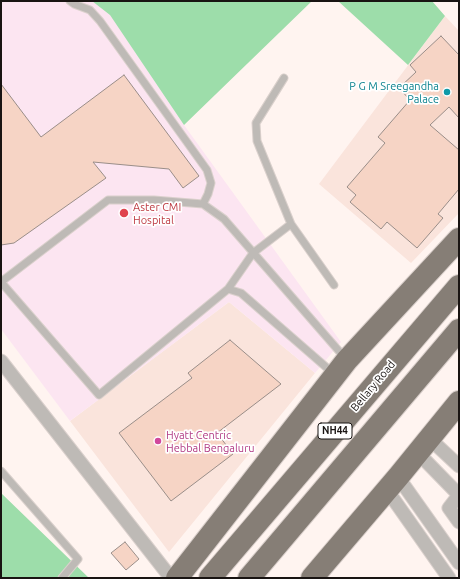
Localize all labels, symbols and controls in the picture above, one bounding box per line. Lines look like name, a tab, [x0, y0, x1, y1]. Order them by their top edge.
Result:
place label: P G M Sreegandha Palace	[349, 79, 439, 105]
marker: P G M Sreegandha Palace	[442, 87, 452, 97]
place label: Aster CMI Hospital	[133, 200, 181, 226]
marker: Aster CMI Hospital	[118, 207, 130, 219]
street label: Bellary Road	[348, 358, 398, 414]
road number: NH44	[318, 423, 352, 439]
place label: Hyatt Centric Hebbal Bengaluru	[166, 428, 255, 454]
marker: Hyatt Centric Hebbal Bengaluru	[153, 436, 163, 446]

